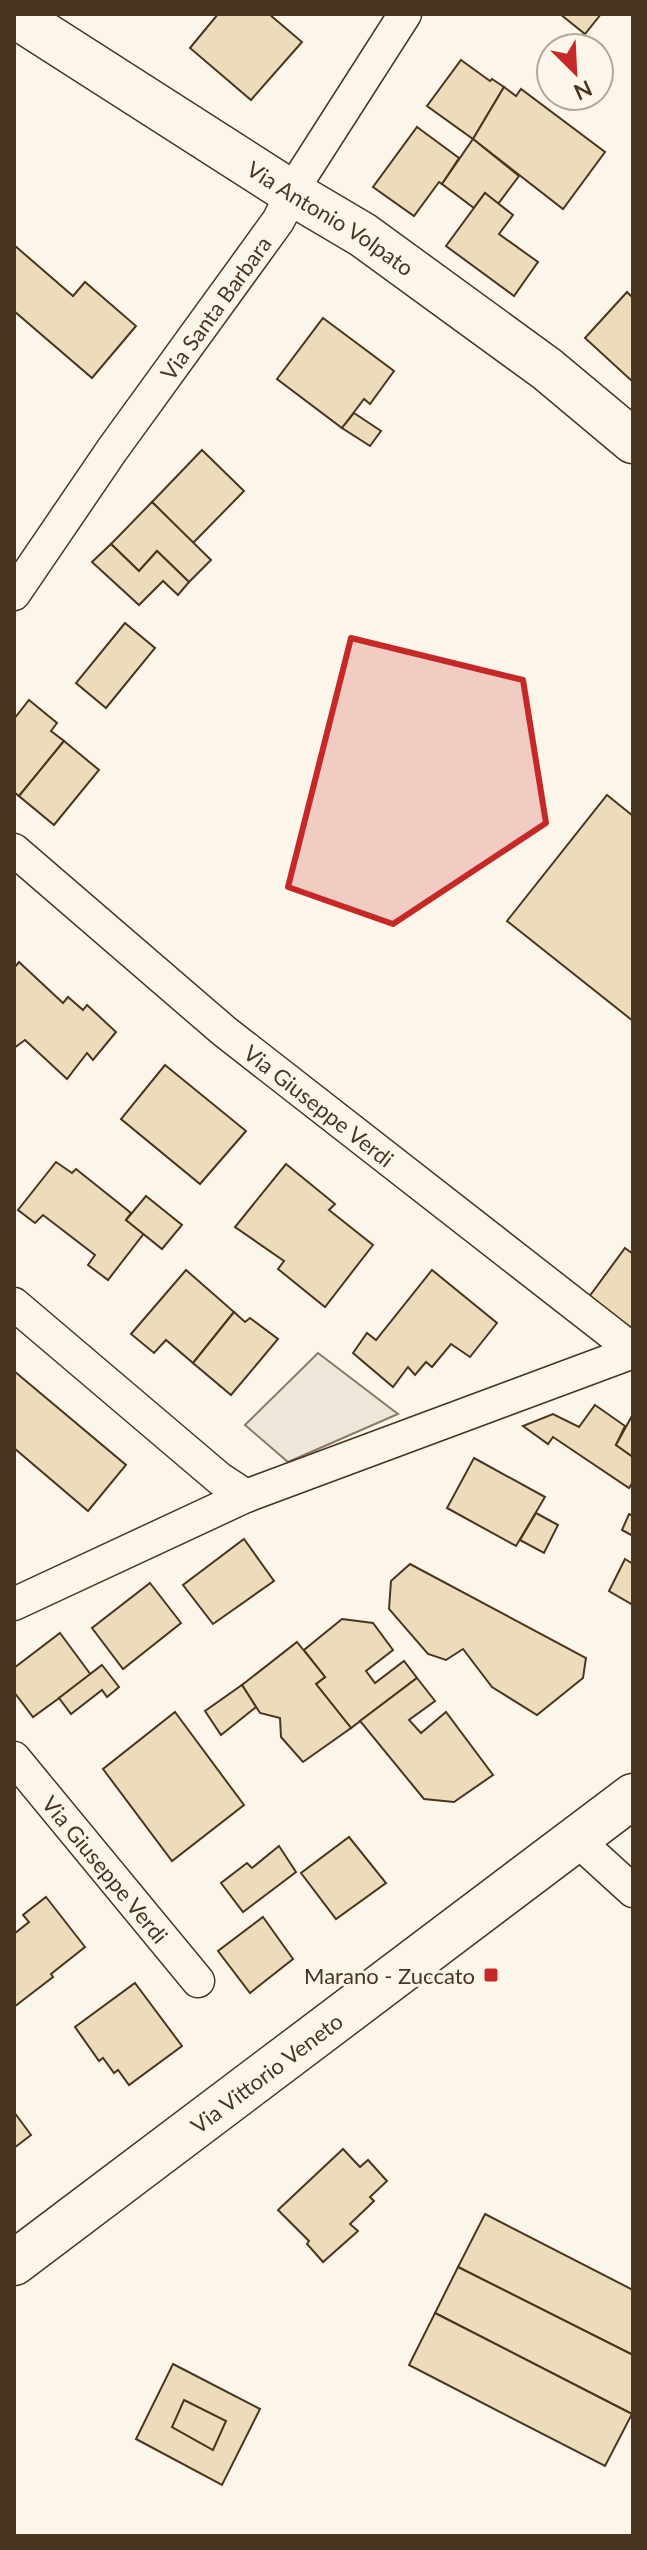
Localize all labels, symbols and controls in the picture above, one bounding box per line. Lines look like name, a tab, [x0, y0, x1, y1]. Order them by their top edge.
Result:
north arrow	[535, 32, 615, 112]
text: N	[570, 75, 597, 107]
street label: Via Antonio Volpato	[242, 154, 419, 281]
street label: Via Santa Barbara	[154, 230, 276, 385]
street label: Via Giuseppe Verdi	[239, 1038, 400, 1172]
street label: Via Giuseppe Verdi	[37, 1790, 174, 1948]
place label: Marano - Zuccato	[304, 1962, 475, 1989]
marker: Marano - Zuccato	[482, 1966, 500, 1984]
street label: Via Vittorio Veneto	[185, 2007, 348, 2139]

